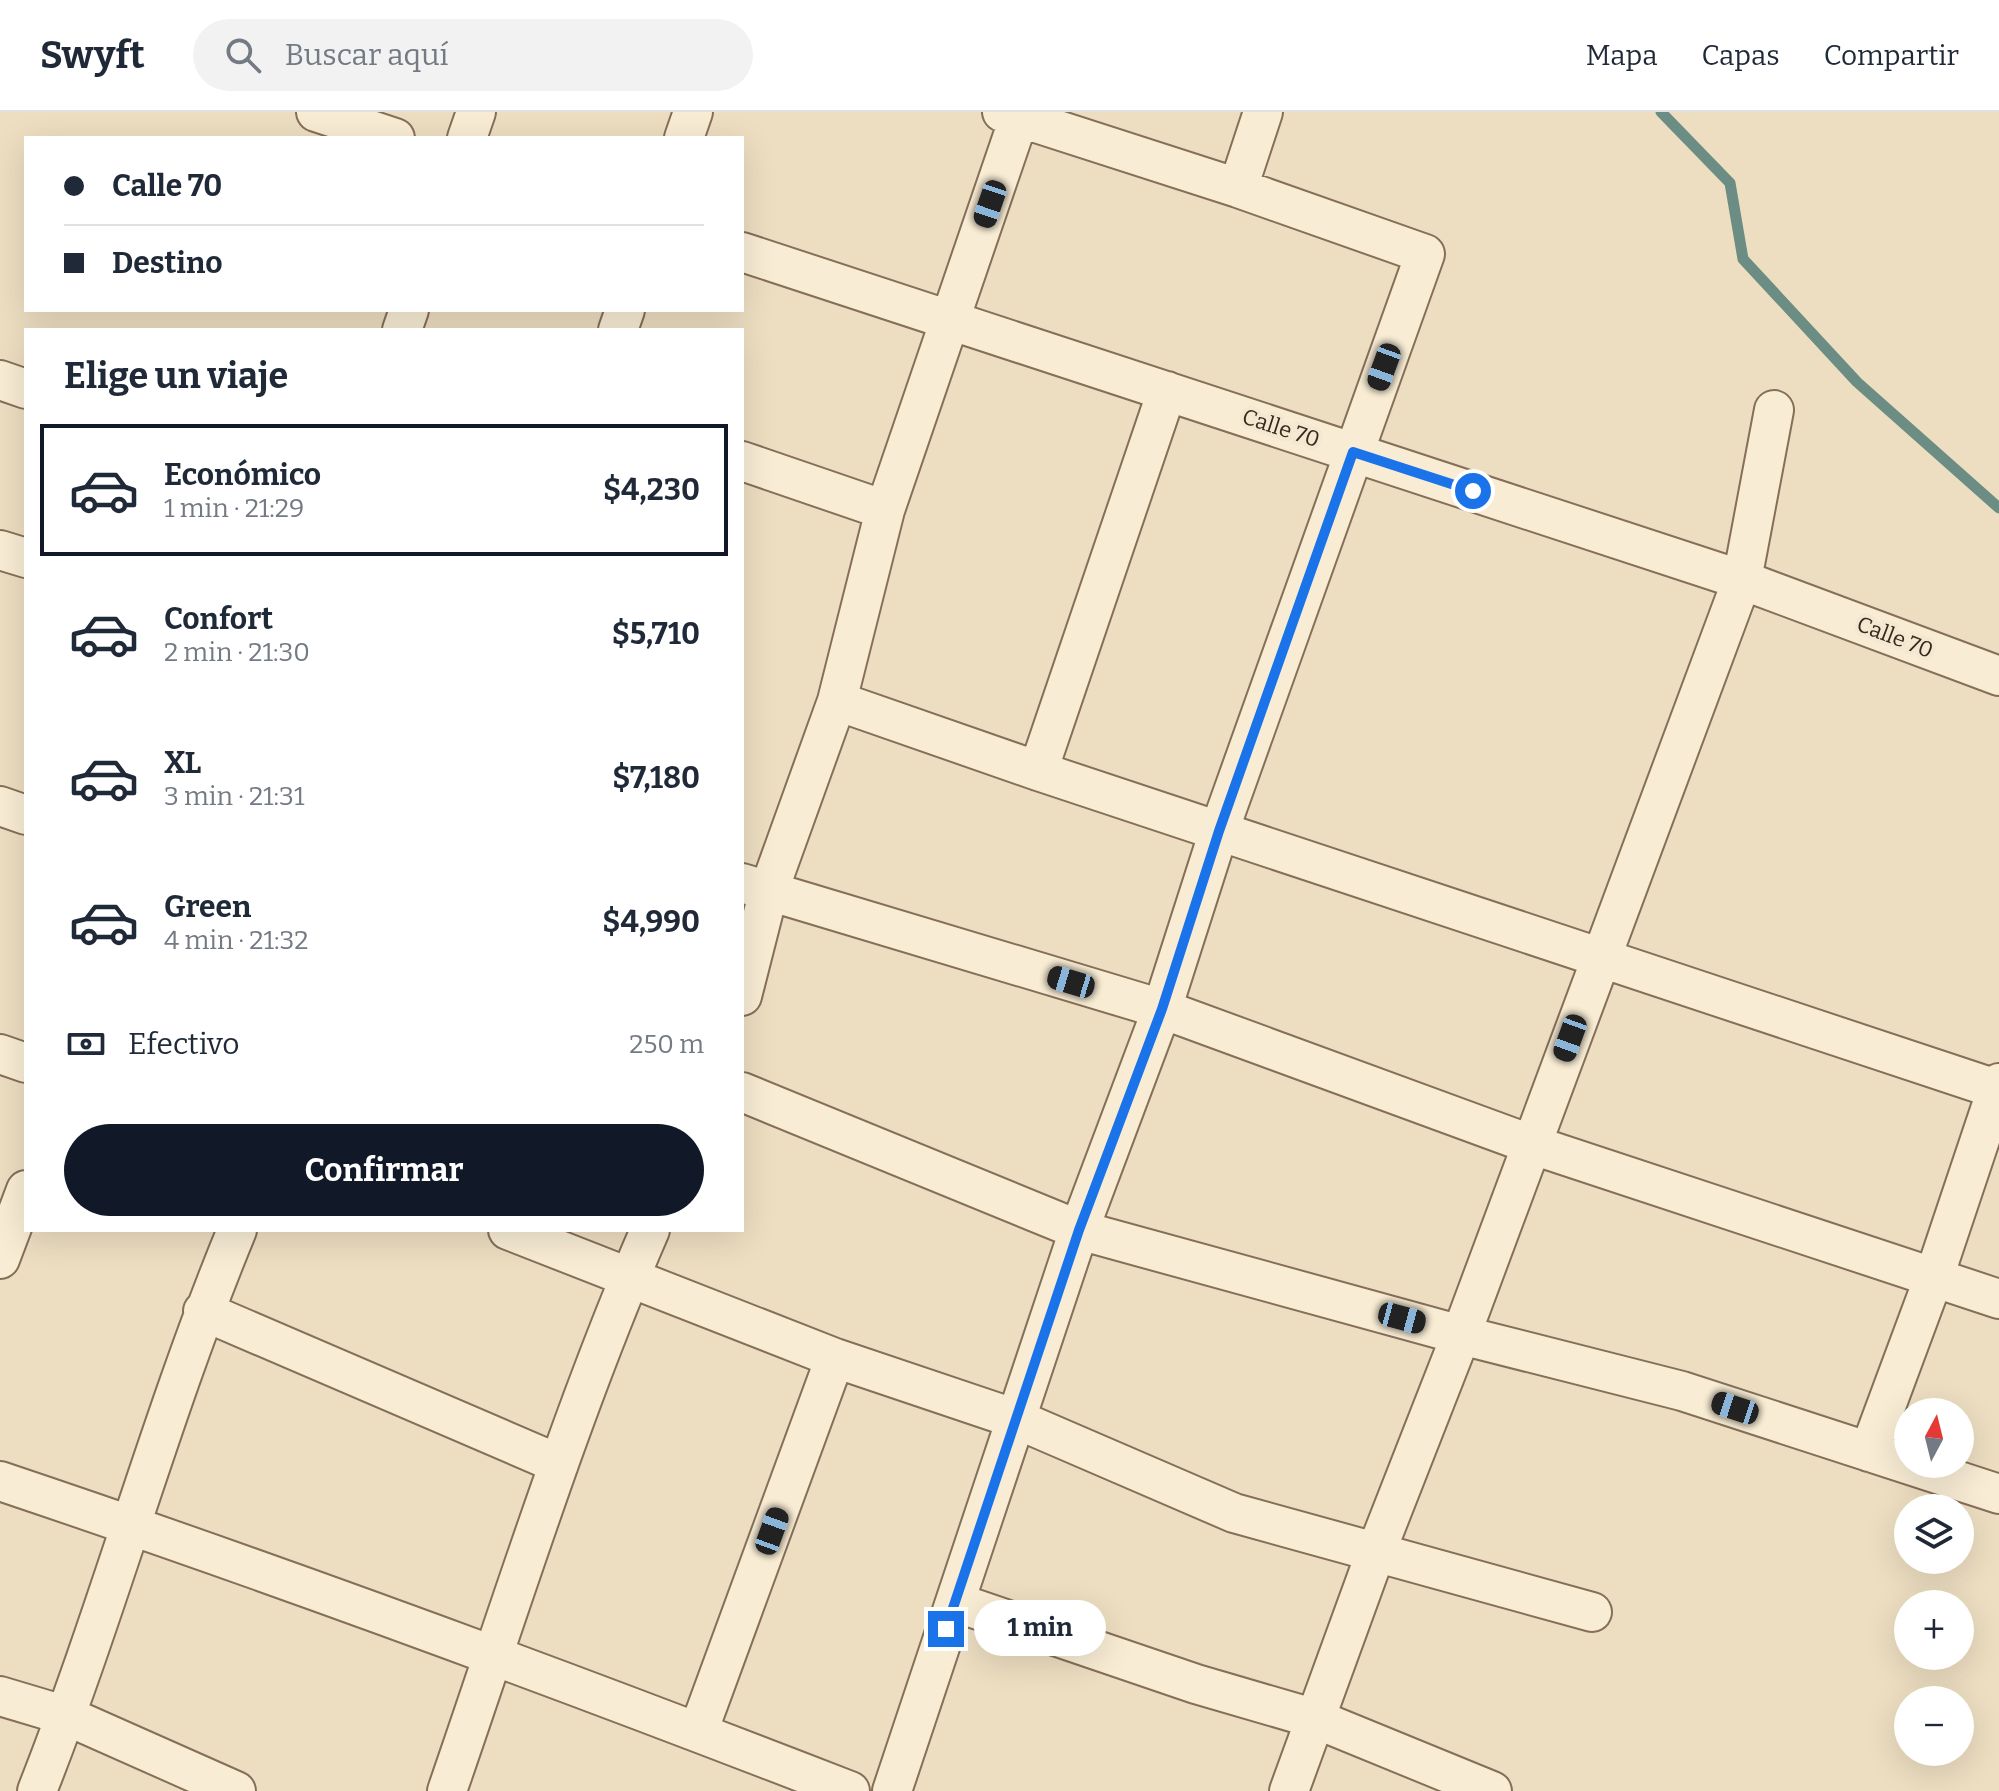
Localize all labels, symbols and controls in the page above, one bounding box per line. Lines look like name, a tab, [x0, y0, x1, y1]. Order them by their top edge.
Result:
search box	[193, 19, 753, 91]
text: Swyft	[40, 32, 145, 78]
icon: search	[221, 33, 265, 77]
text: Buscar aquí	[285, 37, 448, 73]
text: Mapa	[1586, 39, 1657, 72]
text: Capas	[1701, 39, 1780, 72]
text: Compartir	[1824, 39, 1959, 72]
text: Calle 70	[112, 168, 222, 204]
car	[971, 177, 1009, 231]
text: Destino	[112, 245, 223, 281]
car	[1365, 340, 1403, 394]
text: Elige un viaje	[64, 354, 288, 398]
street label: Calle 70	[1239, 403, 1323, 453]
icon: car	[68, 454, 140, 526]
text: Económico	[164, 457, 321, 493]
text: $4,230	[603, 472, 700, 508]
route start	[1455, 473, 1491, 509]
text: 1 min · 21:29	[164, 493, 304, 524]
icon: car	[68, 598, 140, 670]
text: Confort	[164, 601, 273, 637]
street label: Calle 70	[1853, 610, 1937, 664]
text: $5,710	[612, 616, 700, 652]
text: 2 min · 21:30	[164, 637, 310, 668]
icon: car	[68, 742, 140, 814]
text: XL	[164, 745, 201, 781]
text: $7,180	[612, 760, 700, 796]
text: 3 min · 21:31	[164, 781, 304, 812]
icon: car	[68, 886, 140, 958]
text: Green	[164, 889, 251, 925]
text: $4,990	[602, 904, 700, 940]
text: 4 min · 21:32	[164, 925, 308, 956]
car	[1045, 964, 1097, 1000]
car	[1551, 1011, 1589, 1065]
icon: cash	[64, 1022, 108, 1066]
text: Efectivo	[128, 1026, 240, 1062]
text: 250 m	[629, 1029, 704, 1060]
button: Confirmar	[64, 1124, 704, 1216]
car	[1376, 1300, 1428, 1336]
car	[1708, 1389, 1762, 1427]
north arrow	[1894, 1398, 1974, 1478]
map controls	[1894, 1398, 1974, 1766]
button: layers	[1894, 1494, 1974, 1574]
car	[753, 1504, 791, 1558]
button: +	[1894, 1590, 1974, 1670]
callout: 1 min	[974, 1601, 1106, 1657]
route end	[928, 1611, 964, 1647]
text: 1 min	[1007, 1612, 1073, 1643]
button: −	[1894, 1686, 1974, 1766]

